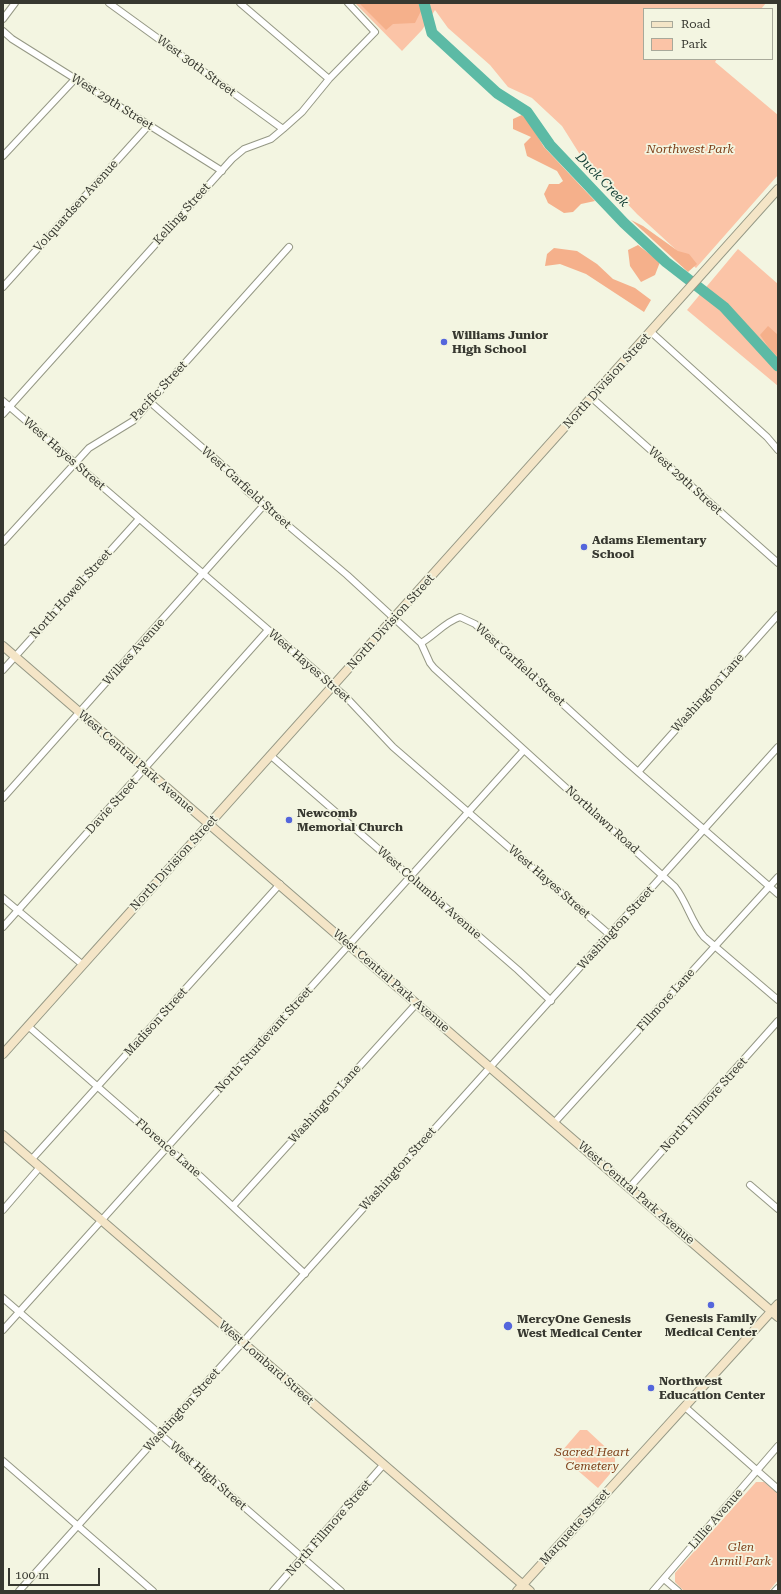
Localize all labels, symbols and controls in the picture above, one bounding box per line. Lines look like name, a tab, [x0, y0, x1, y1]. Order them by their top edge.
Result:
legend	[643, 8, 773, 60]
text: Road	[681, 17, 710, 31]
street label: West 30th Street	[154, 32, 238, 100]
text: Park	[681, 37, 707, 51]
street label: West 29th Street	[68, 71, 156, 133]
park label: Northwest Park	[646, 142, 734, 156]
water label: Duck Creek	[572, 150, 632, 210]
street label: Volquardsen Avenue	[31, 157, 121, 255]
street label: Kelling Street	[150, 180, 214, 248]
place label: Williams Junior High School	[452, 328, 548, 356]
street label: North Division Street	[560, 330, 654, 432]
marker: Williams Junior High School	[439, 337, 449, 347]
street label: Pacific Street	[128, 358, 190, 424]
street label: West Hayes Street	[20, 414, 108, 494]
street label: West Garfield Street	[198, 444, 294, 532]
street label: West 29th Street	[645, 444, 725, 518]
place label: Adams Elementary School	[592, 533, 707, 561]
marker: Adams Elementary School	[579, 542, 589, 552]
street label: North Howell Street	[27, 546, 115, 642]
street label: North Division Street	[344, 571, 438, 673]
street label: Wilkes Avenue	[100, 615, 168, 689]
street label: West Garfield Street	[472, 621, 568, 709]
street label: West Hayes Street	[265, 626, 353, 706]
street label: Washington Lane	[669, 651, 747, 735]
street label: West Central Park Avenue	[75, 708, 197, 816]
street label: Davie Street	[83, 775, 141, 837]
street label: Northlawn Road	[562, 783, 642, 857]
place label: Newcomb Memorial Church	[297, 806, 403, 834]
street label: North Division Street	[127, 812, 221, 914]
marker: Newcomb Memorial Church	[284, 815, 294, 825]
street label: West Hayes Street	[505, 842, 593, 922]
street label: West Columbia Avenue	[374, 844, 484, 942]
street label: Washington Street	[575, 883, 657, 973]
street label: West Central Park Avenue	[330, 927, 452, 1035]
street label: Fillmore Lane	[634, 966, 698, 1034]
street label: North Sturdevant Street	[212, 984, 316, 1096]
street label: Madison Street	[121, 985, 191, 1059]
street label: North Fillmore Street	[658, 1055, 750, 1155]
street label: Washington Lane	[286, 1062, 364, 1146]
street label: Florence Lane	[132, 1116, 204, 1180]
street label: Washington Street	[357, 1124, 439, 1214]
street label: West Central Park Avenue	[575, 1139, 697, 1247]
marker: Genesis Family Medical Center	[706, 1300, 716, 1310]
place label: Genesis Family Medical Center	[665, 1311, 757, 1339]
place label: MercyOne Genesis West Medical Center	[517, 1312, 642, 1340]
street label: West Lombard Street	[216, 1318, 316, 1408]
marker: MercyOne Genesis West Medical Center	[502, 1320, 514, 1332]
street label: Washington Street	[141, 1365, 223, 1455]
place label: Northwest Education Center	[659, 1374, 765, 1402]
marker: Northwest Education Center	[646, 1383, 656, 1393]
street label: West High Street	[167, 1439, 249, 1513]
park label: Sacred Heart Cemetery	[555, 1445, 629, 1473]
street label: North Fillmore Street	[283, 1477, 375, 1579]
street label: Marquette Street	[537, 1486, 613, 1568]
street label: Lillie Avenue	[686, 1486, 746, 1552]
park label: Glen Armil Park	[711, 1540, 771, 1568]
scale bar	[10, 1560, 102, 1586]
text: 100 m	[15, 1568, 49, 1582]

